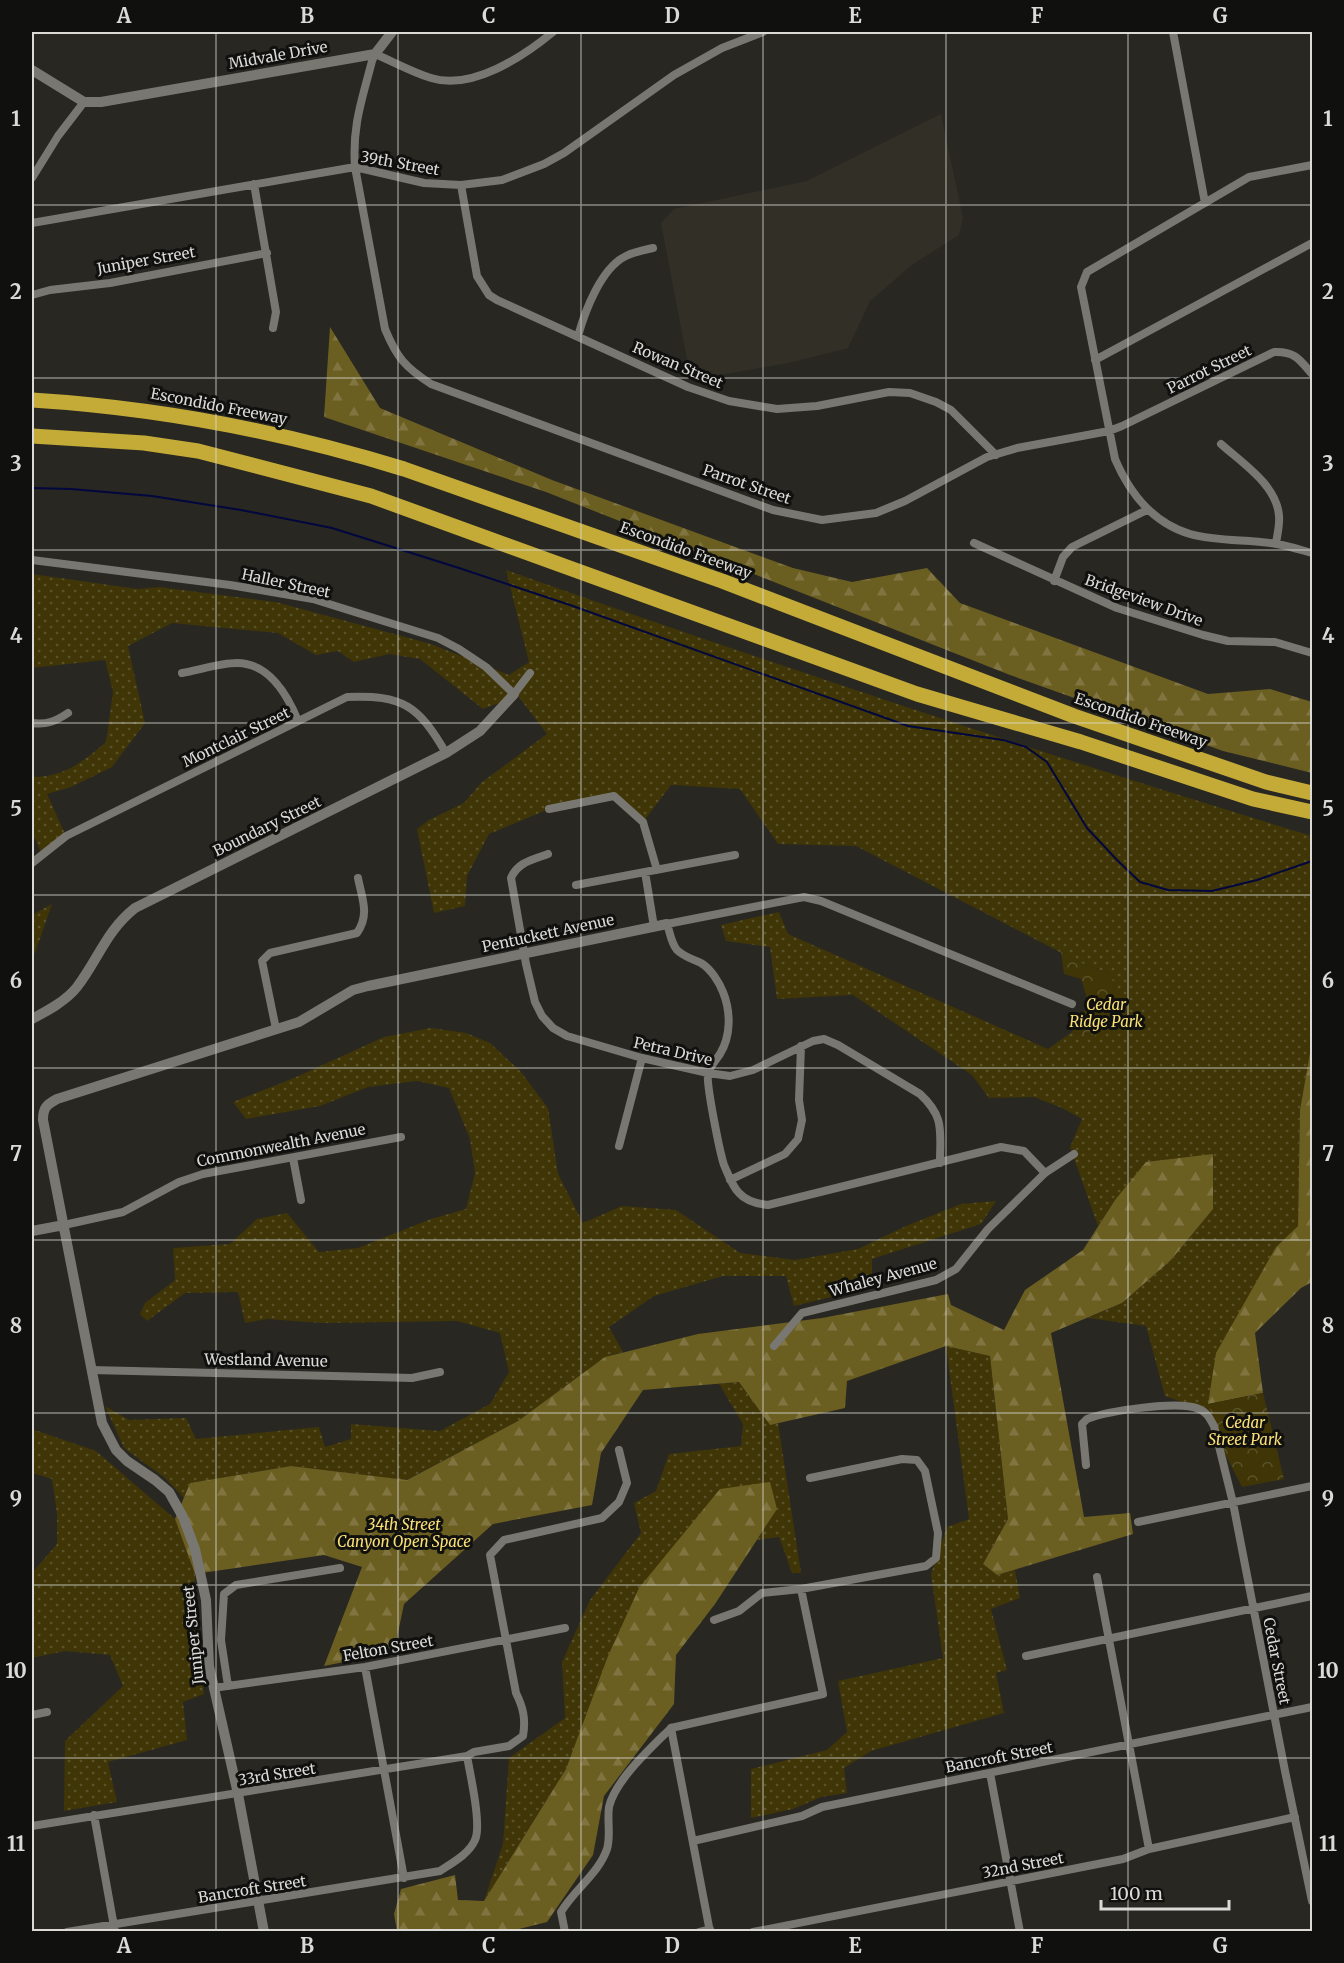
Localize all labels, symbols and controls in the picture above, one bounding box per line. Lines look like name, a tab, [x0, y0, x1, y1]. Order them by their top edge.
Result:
text: A	[116, 3, 132, 28]
text: B	[300, 3, 314, 28]
text: C	[482, 3, 496, 28]
text: D	[664, 3, 680, 28]
text: E	[848, 3, 862, 28]
text: F	[1031, 3, 1044, 28]
text: G	[1213, 3, 1228, 28]
street label: Midvale Drive	[227, 37, 329, 73]
text: 1	[11, 106, 21, 131]
text: 1	[1323, 106, 1333, 131]
street label: 39th Street	[359, 147, 441, 179]
street label: Juniper Street	[94, 242, 197, 278]
text: 2	[10, 279, 22, 304]
text: 2	[1322, 279, 1334, 304]
street label: Rowan Street	[630, 337, 726, 393]
street label: Parrot Street	[1164, 340, 1254, 398]
street label: Escondido Freeway	[149, 383, 289, 429]
text: 3	[10, 451, 22, 476]
text: 3	[1322, 451, 1334, 476]
street label: Parrot Street	[701, 460, 794, 508]
street label: Escondido Freeway	[617, 517, 755, 583]
street label: Haller Street	[240, 564, 332, 602]
street label: Bridgeview Drive	[1083, 570, 1206, 630]
text: 4	[10, 623, 23, 648]
text: 4	[1322, 623, 1335, 648]
street label: Escondido Freeway	[1072, 688, 1210, 752]
street label: Montclair Street	[179, 703, 293, 771]
street label: Boundary Street	[210, 792, 324, 860]
text: 5	[10, 796, 22, 821]
text: 5	[1322, 796, 1334, 821]
street label: Pentuckett Avenue	[480, 910, 616, 956]
text: 6	[10, 968, 22, 993]
text: 6	[1322, 968, 1334, 993]
park label: Cedar Ridge Park	[1069, 995, 1144, 1031]
street label: Petra Drive	[632, 1033, 714, 1069]
street label: Commonwealth Avenue	[195, 1119, 367, 1171]
text: 7	[10, 1141, 22, 1166]
text: 7	[1322, 1141, 1334, 1166]
street label: Whaley Avenue	[826, 1253, 939, 1301]
text: 8	[10, 1313, 22, 1338]
text: 8	[1322, 1313, 1334, 1338]
street label: Westland Avenue	[203, 1349, 328, 1371]
park label: Cedar Street Park	[1208, 1413, 1283, 1449]
text: 9	[10, 1486, 22, 1511]
text: 9	[1322, 1486, 1334, 1511]
park label: 34th Street Canyon Open Space	[337, 1515, 471, 1551]
street label: Juniper Street	[178, 1584, 208, 1687]
street label: Cedar Street	[1259, 1616, 1295, 1706]
street label: Felton Street	[341, 1631, 435, 1665]
text: 10	[5, 1658, 27, 1683]
text: 10	[1317, 1658, 1339, 1683]
street label: Bancroft Street	[944, 1737, 1054, 1777]
street label: 33rd Street	[237, 1758, 317, 1789]
text: 11	[7, 1831, 25, 1856]
text: 11	[1319, 1831, 1337, 1856]
street label: 32nd Street	[981, 1848, 1065, 1882]
street label: Bancroft Street	[197, 1871, 308, 1907]
scale bar	[1101, 1873, 1228, 1911]
text: 100 m	[1110, 1882, 1163, 1905]
text: A	[116, 1933, 132, 1958]
text: B	[300, 1933, 314, 1958]
text: C	[482, 1933, 496, 1958]
text: D	[664, 1933, 680, 1958]
text: E	[848, 1933, 862, 1958]
text: F	[1031, 1933, 1044, 1958]
text: G	[1213, 1933, 1228, 1958]

